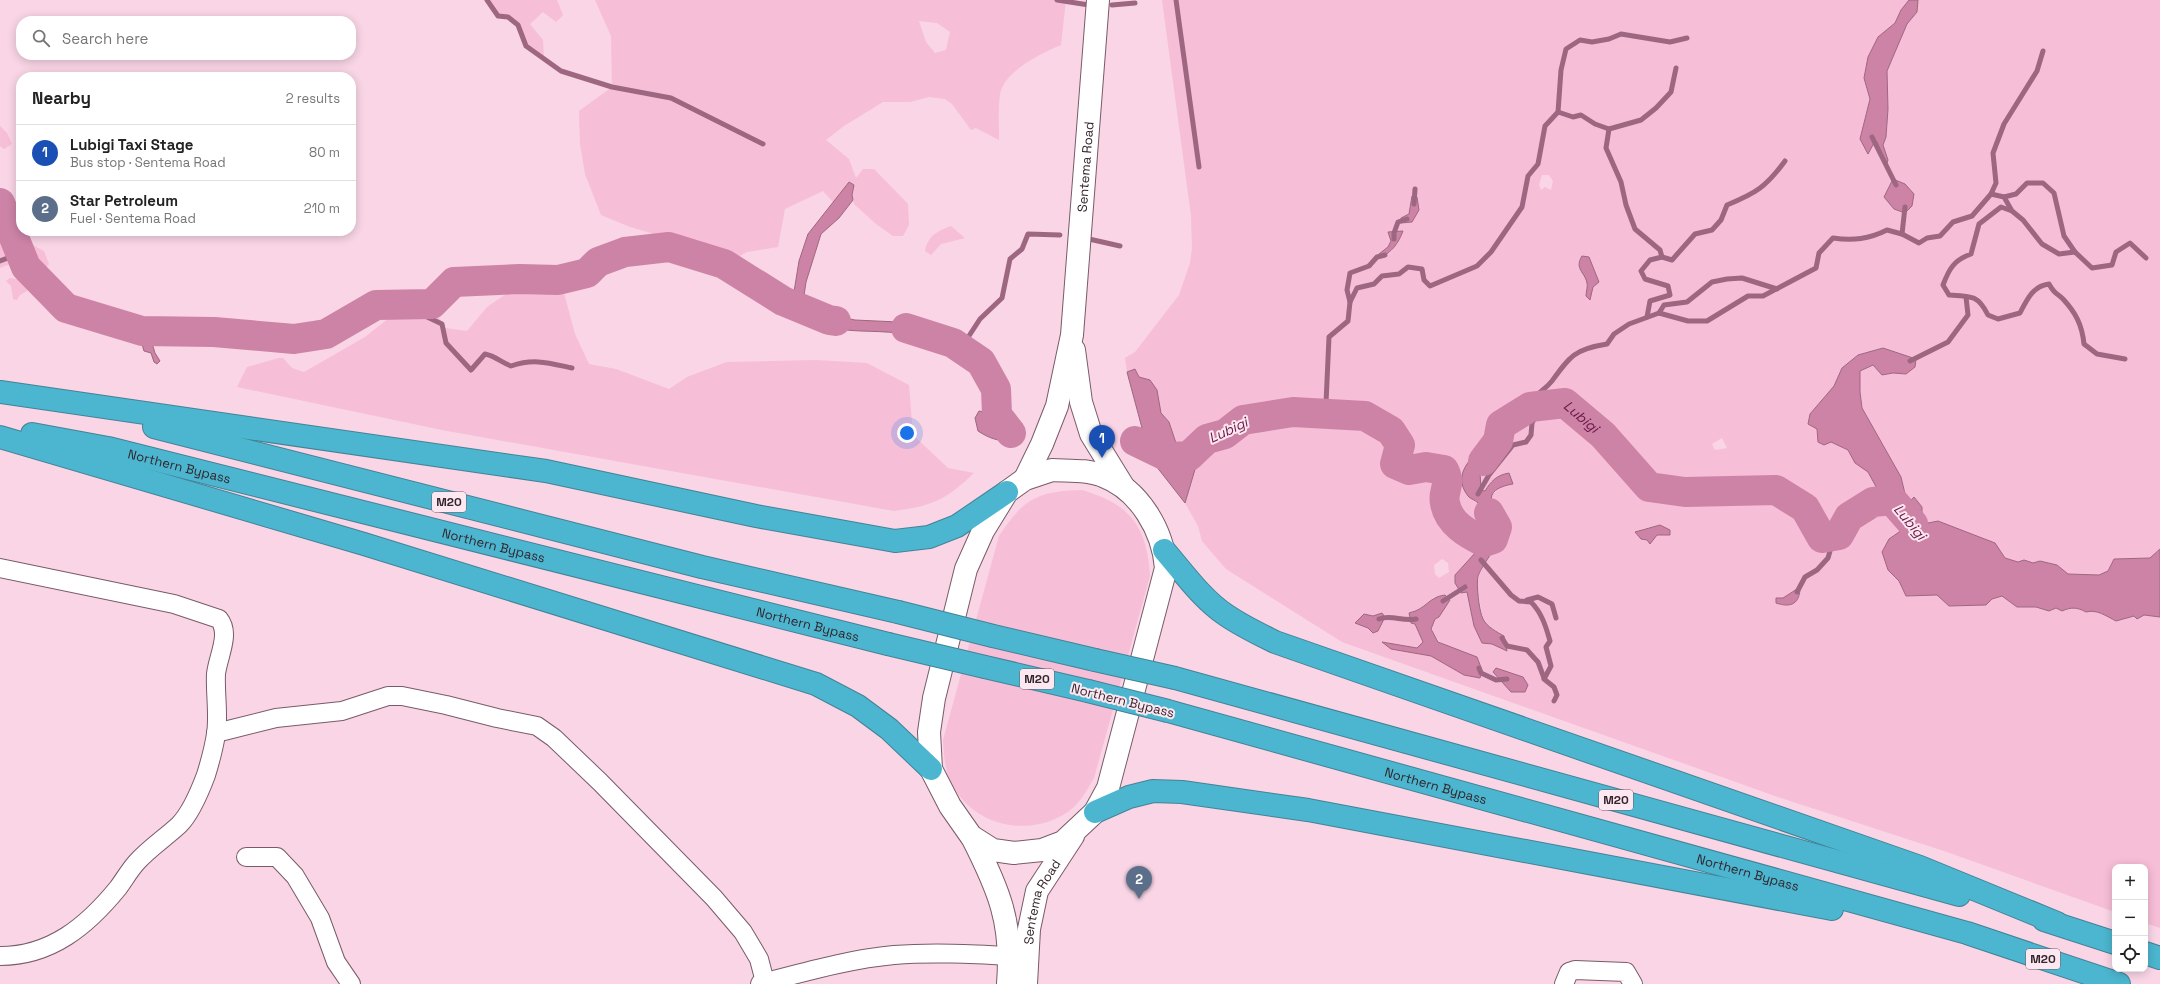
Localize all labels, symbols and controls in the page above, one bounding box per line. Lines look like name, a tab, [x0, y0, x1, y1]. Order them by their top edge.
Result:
search box	[16, 16, 356, 60]
icon: search	[30, 27, 52, 49]
text: Search here	[62, 29, 148, 48]
text: Nearby	[32, 87, 91, 109]
text: 2 results	[286, 90, 340, 107]
street label: Sentema Road	[1074, 121, 1098, 213]
text: Lubigi Taxi Stage	[70, 135, 193, 154]
text: 1	[42, 144, 48, 161]
text: 80 m	[309, 144, 340, 161]
text: Bus stop · Sentema Road	[70, 154, 226, 171]
text: Star Petroleum	[70, 191, 178, 210]
text: 2	[41, 200, 49, 217]
text: 210 m	[304, 200, 340, 217]
text: Fuel · Sentema Road	[70, 210, 196, 227]
water label: Lubigi	[1560, 397, 1604, 438]
water label: Lubigi	[1206, 413, 1252, 447]
your location	[897, 423, 917, 443]
pin: 1	[1089, 425, 1115, 458]
street label: Northern Bypass	[126, 445, 233, 488]
road number: M20	[432, 492, 466, 512]
water label: Lubigi	[1890, 500, 1931, 545]
street label: Northern Bypass	[440, 524, 547, 567]
street label: Northern Bypass	[755, 603, 861, 646]
road number: M20	[1020, 669, 1054, 689]
street label: Northern Bypass	[1070, 679, 1176, 722]
street label: Northern Bypass	[1383, 764, 1489, 808]
road number: M20	[1599, 790, 1633, 810]
street label: Northern Bypass	[1695, 850, 1801, 895]
street label: Sentema Road	[1020, 856, 1065, 945]
map controls	[2112, 864, 2148, 972]
button: +	[2112, 864, 2148, 900]
pin: 2	[1126, 866, 1152, 899]
button: −	[2112, 900, 2148, 936]
button: locate	[2112, 936, 2148, 972]
road number: M20	[2026, 949, 2060, 969]

